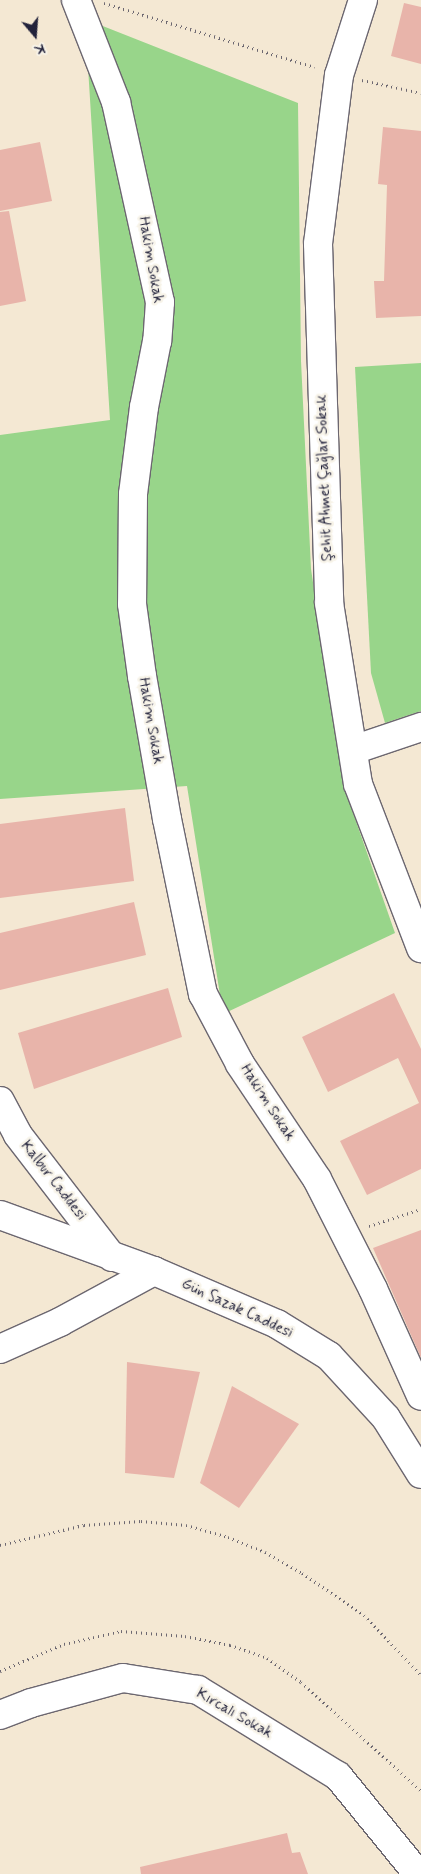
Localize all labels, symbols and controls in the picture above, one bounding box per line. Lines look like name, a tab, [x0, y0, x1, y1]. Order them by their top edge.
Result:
north arrow	[10, 10, 60, 60]
text: K	[32, 39, 47, 59]
street label: Hakim Sokak	[134, 215, 166, 305]
street label: Şehit Ahmet Çağlar Sokak	[313, 393, 337, 563]
street label: Hakim Sokak	[134, 676, 166, 766]
street label: Hakim Sokak	[236, 1061, 298, 1145]
street label: Kalbur Caddesi	[16, 1137, 90, 1225]
street label: Gün Sazak Caddesi	[178, 1275, 296, 1343]
street label: Kırcalı Sokak	[193, 1685, 275, 1743]

